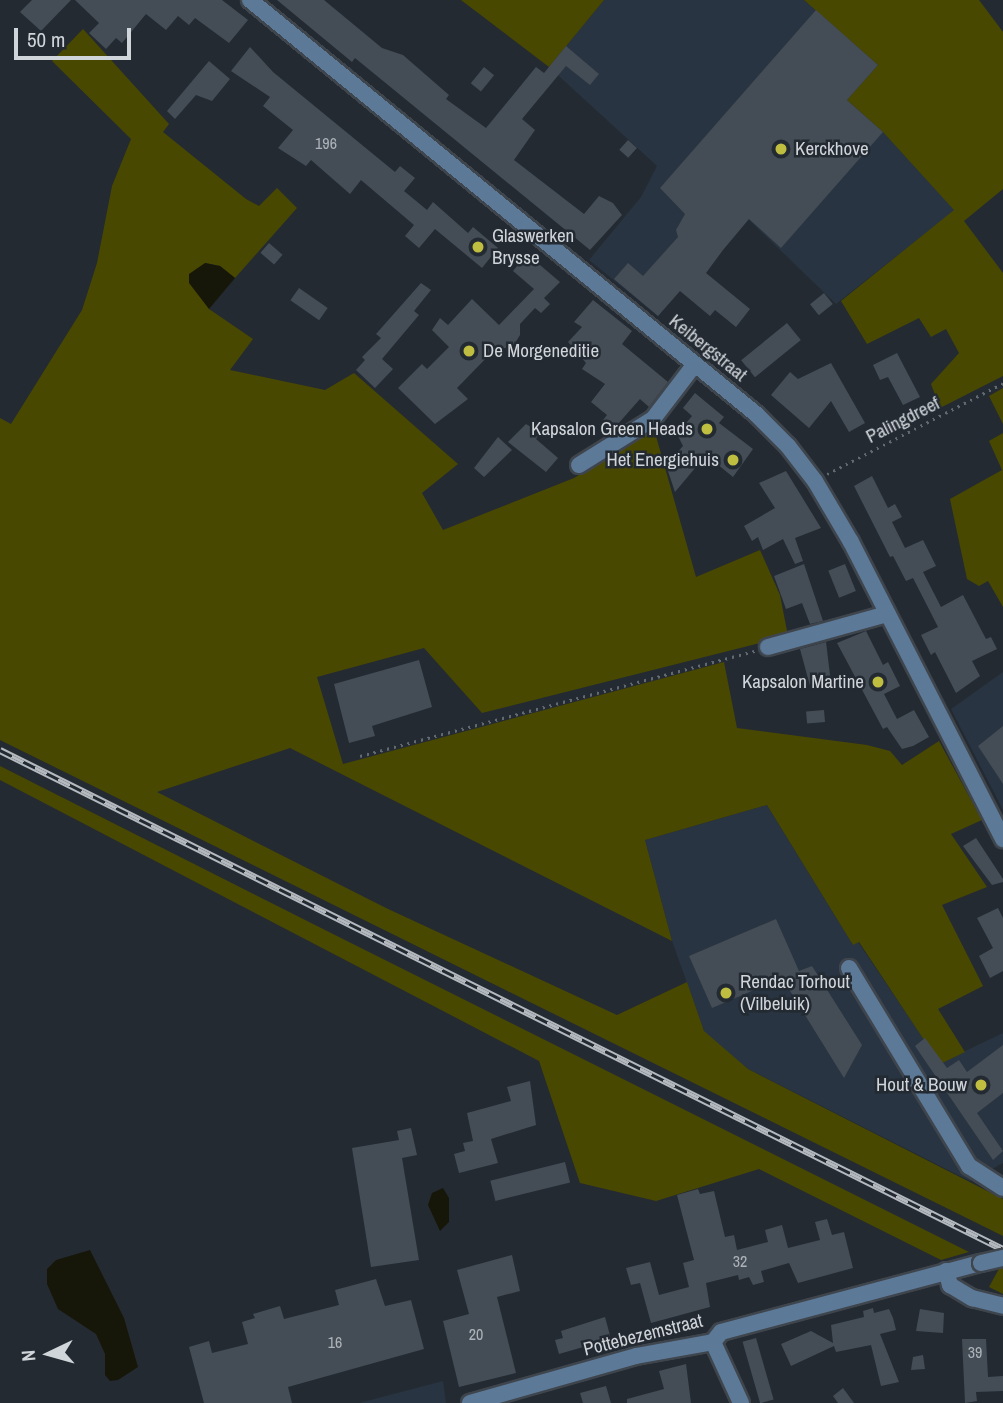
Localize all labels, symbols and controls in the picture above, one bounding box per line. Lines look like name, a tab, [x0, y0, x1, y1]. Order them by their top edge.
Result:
scale bar	[18, 14, 135, 58]
text: 50 m	[27, 25, 65, 54]
house number: 196	[315, 133, 337, 153]
place label: Kerckhove	[795, 138, 869, 160]
marker: Kerckhove	[773, 141, 789, 157]
place label: Glaswerken Brysse	[492, 225, 574, 269]
marker: Glaswerken Brysse	[470, 239, 486, 255]
street label: Keibergstraat	[664, 310, 752, 386]
place label: De Morgeneditie	[483, 340, 599, 362]
marker: De Morgeneditie	[461, 343, 477, 359]
street label: Palingdreef	[862, 392, 944, 448]
place label: Kapsalon Green Heads	[531, 418, 693, 440]
marker: Kapsalon Green Heads	[699, 421, 715, 437]
place label: Het Energiehuis	[606, 449, 719, 471]
marker: Het Energiehuis	[725, 452, 741, 468]
place label: Kapsalon Martine	[742, 671, 864, 693]
marker: Kapsalon Martine	[870, 674, 886, 690]
place label: Rendac Torhout (Vilbeluik)	[740, 971, 850, 1015]
marker: Rendac Torhout (Vilbeluik)	[718, 985, 734, 1001]
place label: Hout & Bouw	[876, 1074, 967, 1096]
marker: Hout & Bouw	[973, 1077, 989, 1093]
house number: 32	[733, 1251, 747, 1271]
street label: Pottebezemstraat	[581, 1309, 705, 1361]
north arrow	[14, 1319, 84, 1389]
house number: 20	[469, 1324, 483, 1344]
house number: 16	[328, 1332, 342, 1352]
house number: 39	[968, 1342, 982, 1362]
text: N	[15, 1349, 42, 1363]

